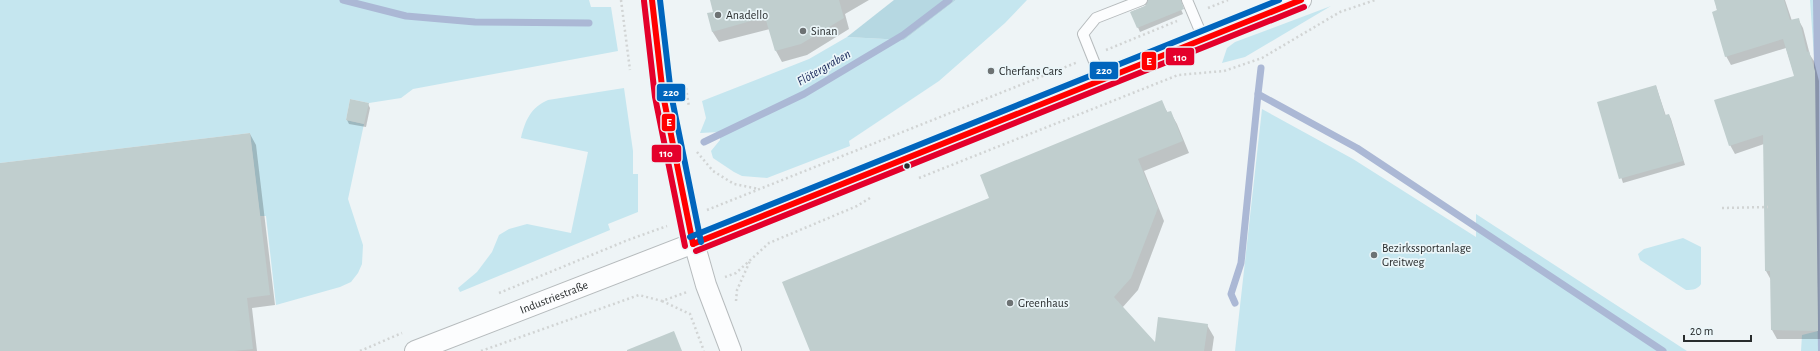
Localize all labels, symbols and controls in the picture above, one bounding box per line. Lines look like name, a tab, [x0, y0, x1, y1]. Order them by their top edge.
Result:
place label: Anadello	[726, 9, 768, 21]
marker: Anadello	[713, 10, 723, 20]
place label: Sinan	[811, 25, 837, 37]
marker: Sinan	[798, 26, 808, 36]
water label: Flötergraben	[795, 47, 853, 89]
line badge: 110	[1165, 47, 1195, 66]
line badge: E	[1141, 51, 1157, 71]
text: 110	[1173, 52, 1187, 63]
text: E	[1146, 56, 1152, 67]
line badge: 220	[1089, 61, 1119, 80]
place label: Cherfans Cars	[999, 65, 1062, 77]
text: 220	[1096, 65, 1112, 76]
marker: Cherfans Cars	[986, 66, 996, 76]
line badge: 220	[656, 83, 686, 102]
text: 220	[663, 87, 679, 98]
line badge: E	[661, 113, 676, 132]
text: E	[666, 117, 672, 128]
line badge: 110	[651, 144, 682, 163]
text: 110	[659, 148, 673, 159]
unlabelled marker	[902, 161, 912, 171]
place label: Bezirkssportanlage Greitweg	[1382, 242, 1471, 268]
marker: Bezirkssportanlage Greitweg	[1369, 250, 1379, 260]
street label: Industriestraße	[518, 279, 590, 316]
place label: Greenhaus	[1018, 297, 1068, 309]
marker: Greenhaus	[1005, 298, 1015, 308]
scale bar	[1684, 317, 1751, 343]
text: 20 m	[1690, 325, 1713, 337]

